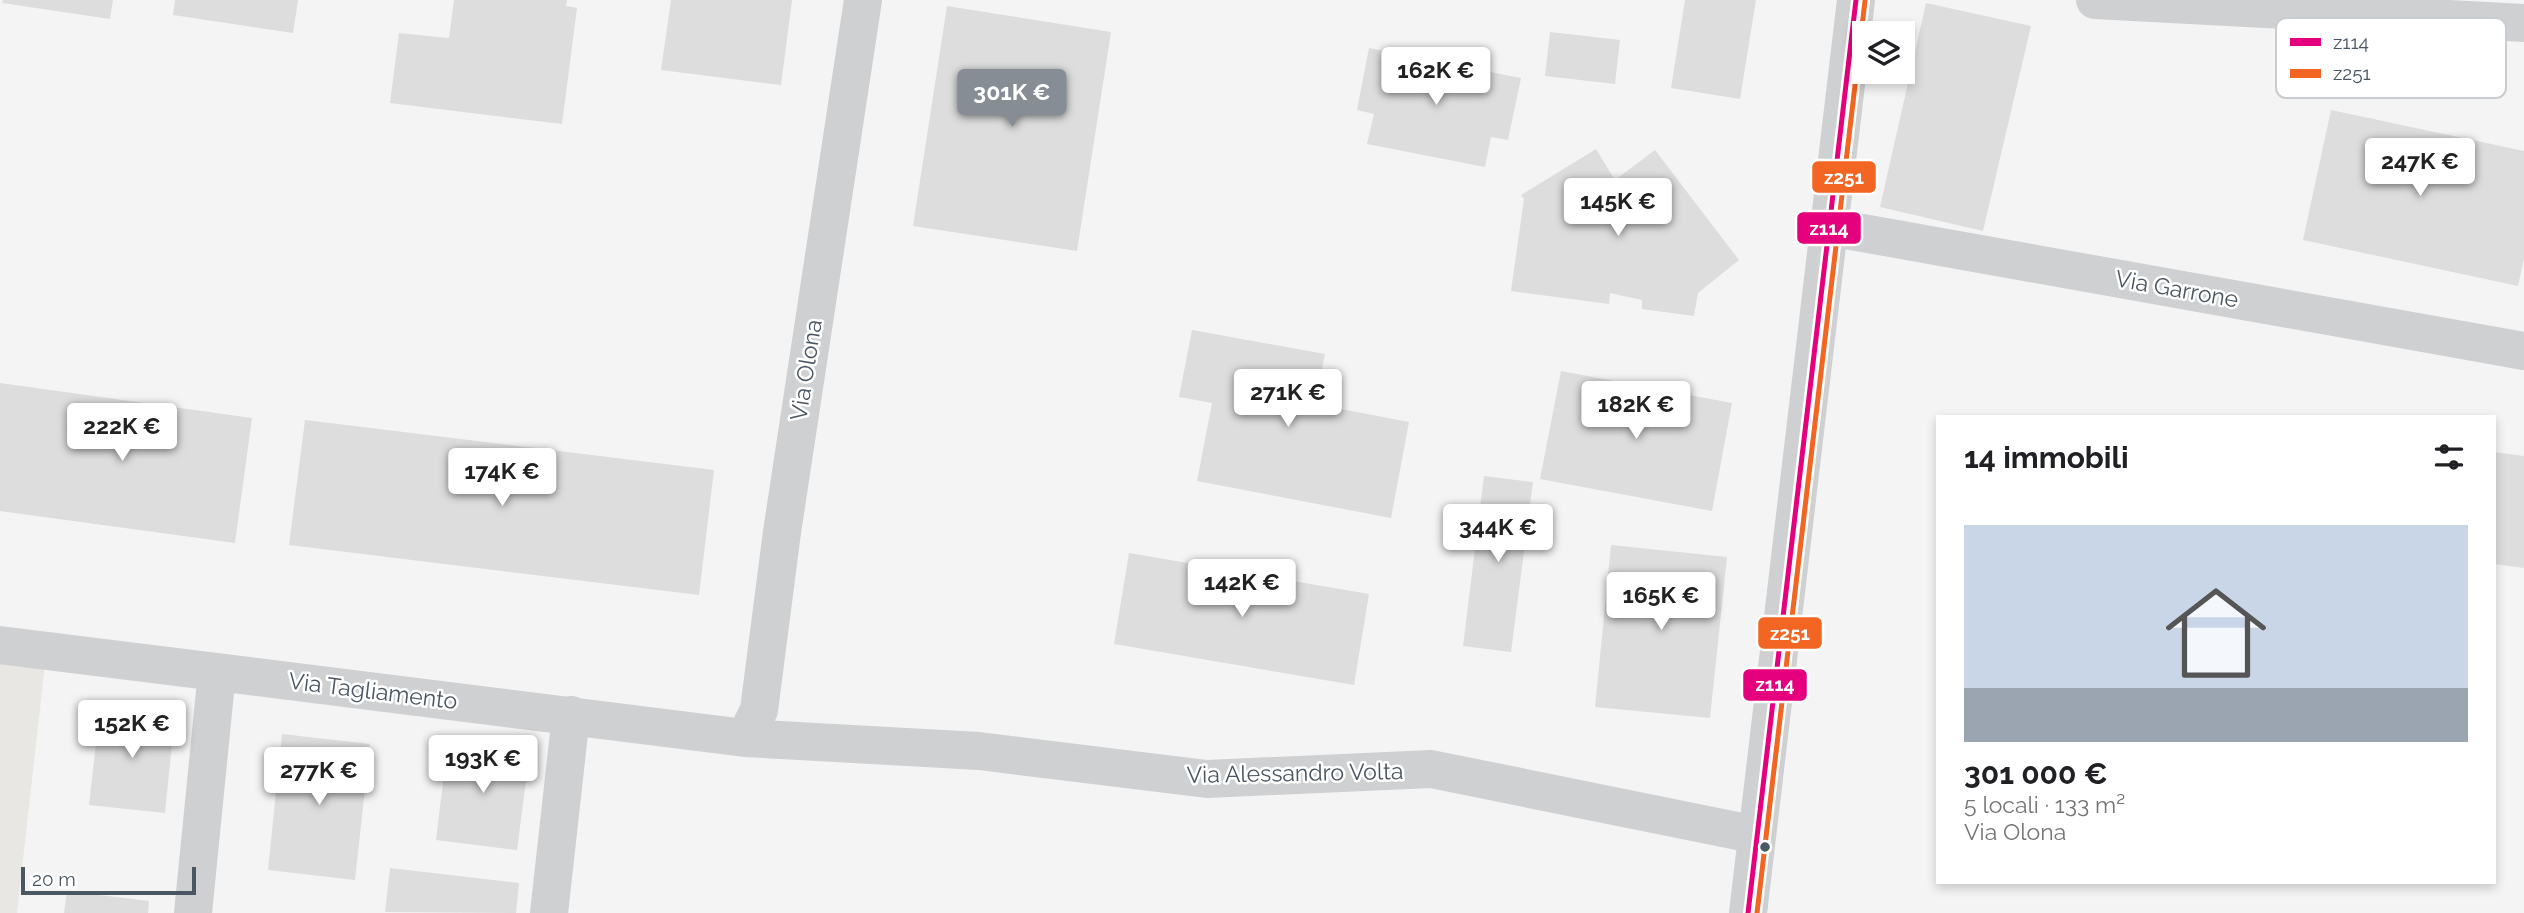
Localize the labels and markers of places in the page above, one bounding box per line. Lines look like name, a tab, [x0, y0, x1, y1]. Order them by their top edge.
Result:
pin: 162K €	[1379, 48, 1493, 107]
pin: 301K €	[955, 69, 1069, 129]
pin: 247K €	[2363, 138, 2477, 198]
pin: 145K €	[1561, 178, 1675, 238]
pin: 271K €	[1231, 370, 1345, 429]
pin: 182K €	[1579, 382, 1693, 441]
pin: 222K €	[65, 404, 179, 463]
pin: 174K €	[445, 448, 559, 508]
pin: 344K €	[1441, 504, 1555, 564]
pin: 142K €	[1185, 560, 1299, 619]
pin: 165K €	[1604, 572, 1718, 632]
pin: 152K €	[75, 700, 189, 760]
pin: 193K €	[426, 736, 540, 795]
pin: 277K €	[262, 748, 376, 807]
unlabelled marker	[1758, 840, 1772, 854]

